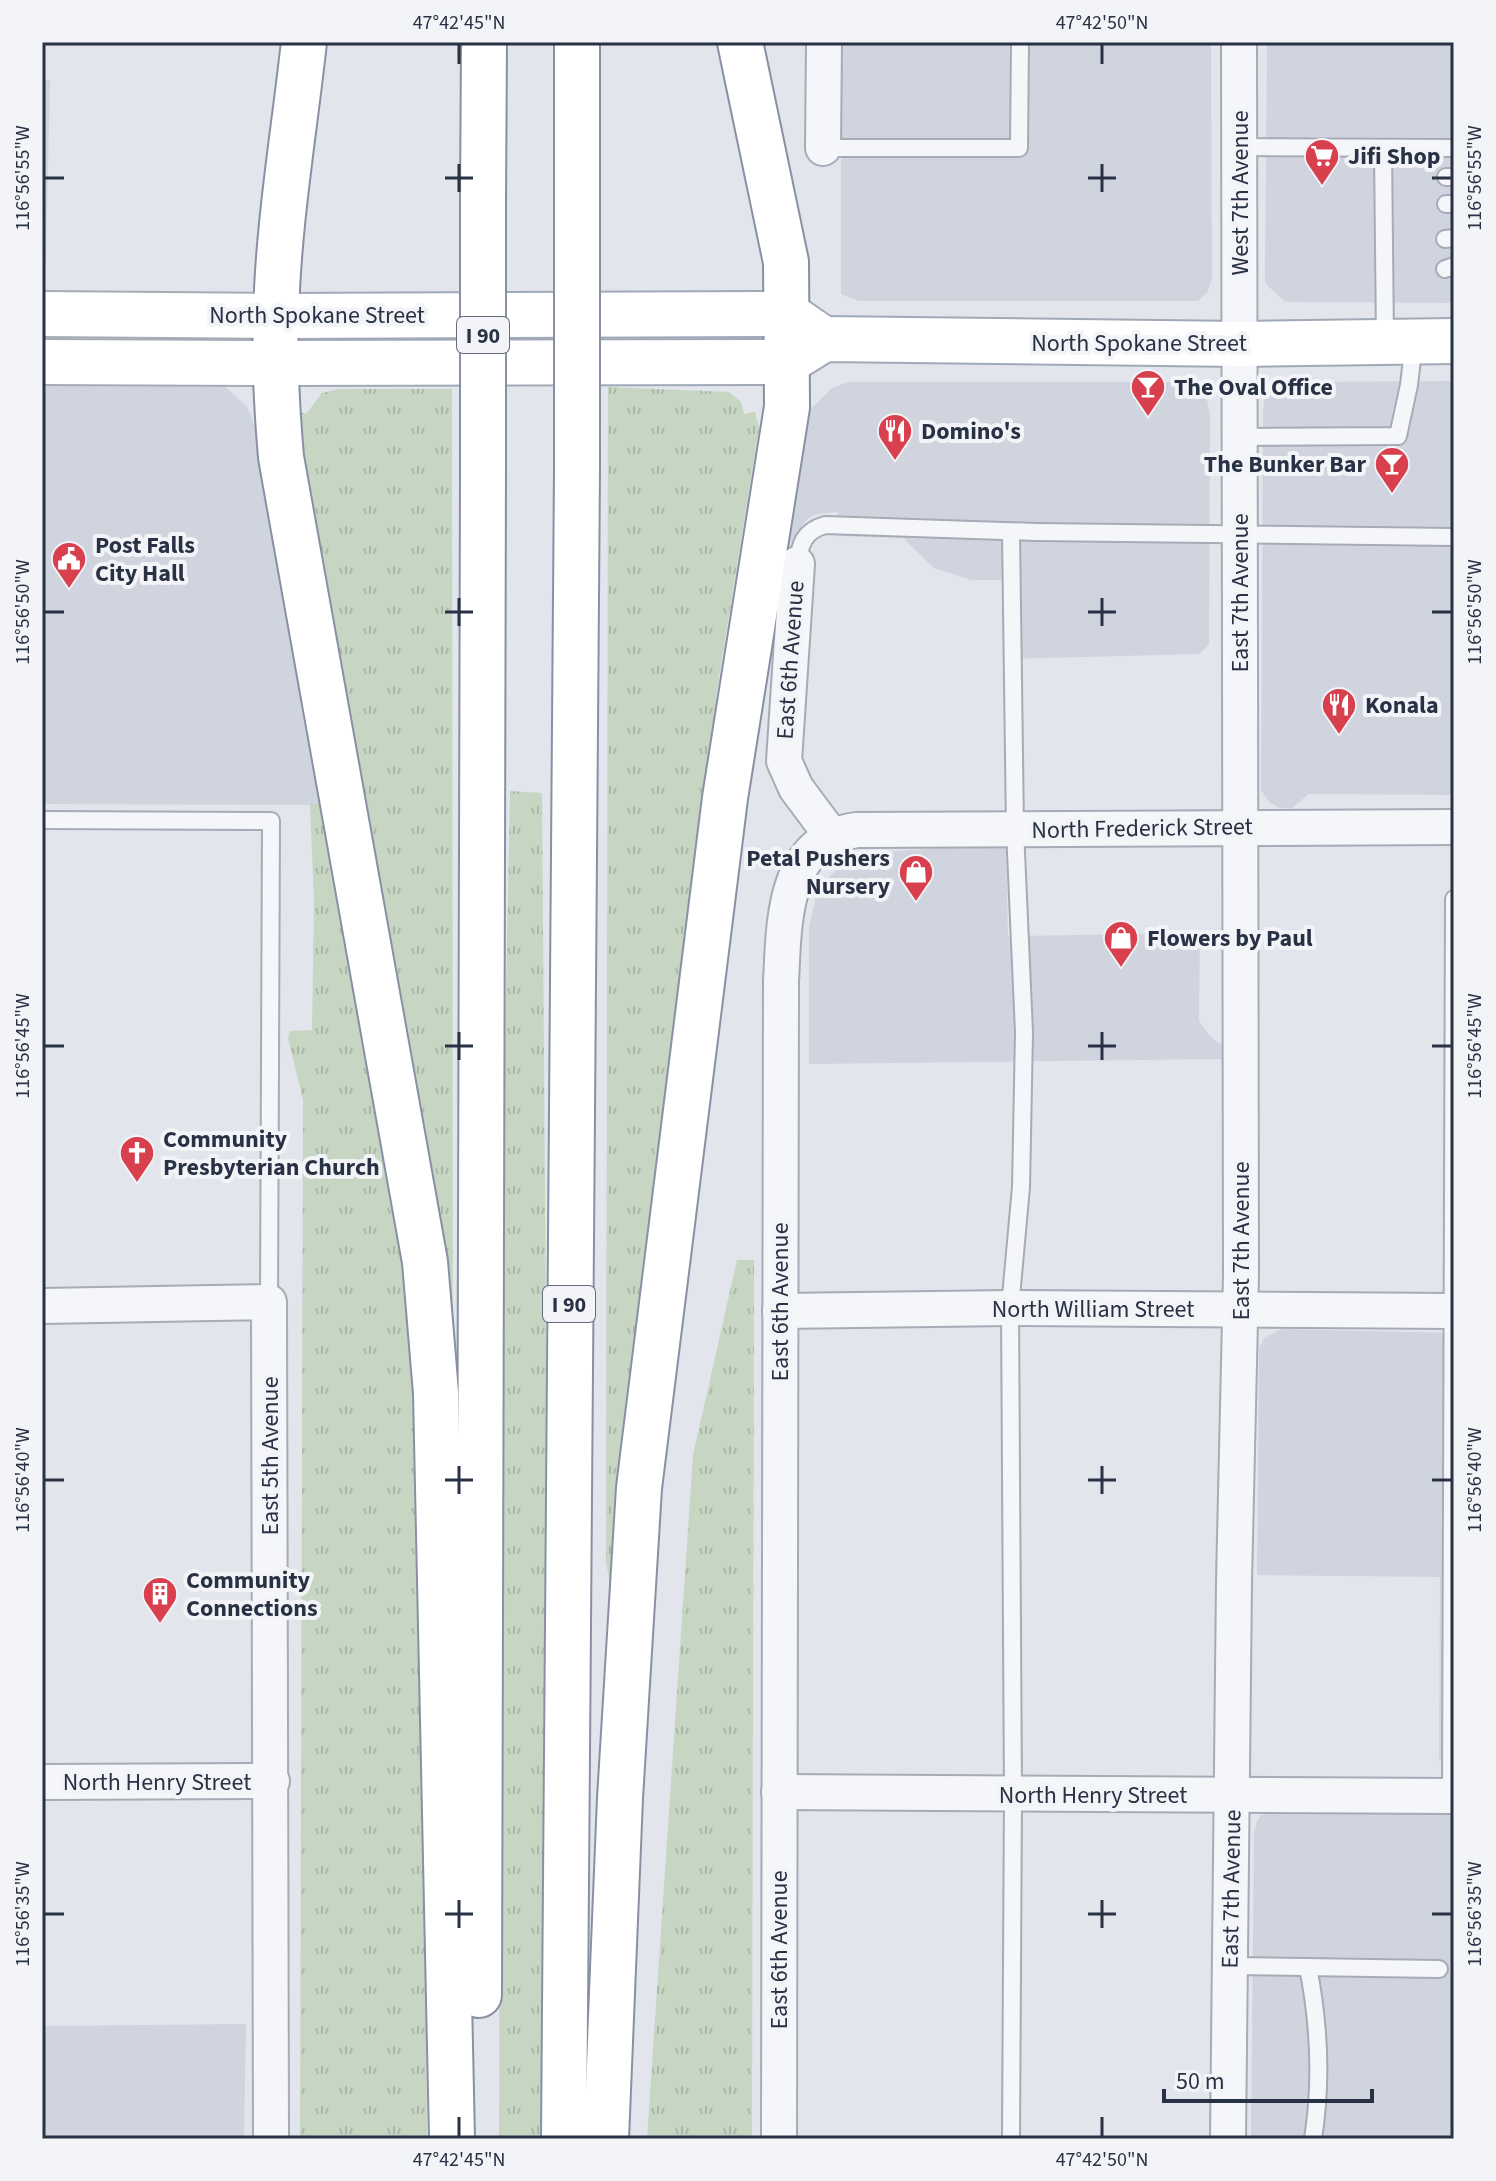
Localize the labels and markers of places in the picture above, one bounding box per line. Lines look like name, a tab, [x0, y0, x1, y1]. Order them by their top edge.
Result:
supermarket icon: Jifi Shop	[1303, 137, 1341, 187]
place label: Jifi Shop	[1348, 139, 1441, 174]
bar icon: The Oval Office	[1129, 368, 1167, 418]
place label: The Oval Office	[1174, 370, 1333, 405]
restaurant icon: Domino's	[876, 412, 914, 462]
place label: Domino's	[921, 414, 1021, 449]
bar icon: The Bunker Bar	[1373, 445, 1411, 495]
place label: The Bunker Bar	[1204, 447, 1366, 482]
place label: Post Falls City Hall	[95, 528, 195, 591]
public building icon: Post Falls City Hall	[50, 540, 88, 590]
restaurant icon: Konala	[1320, 686, 1358, 736]
place label: Konala	[1365, 688, 1439, 723]
place label: Petal Pushers Nursery	[746, 841, 890, 904]
shop icon: Petal Pushers Nursery	[897, 853, 935, 903]
shop icon: Flowers by Paul	[1102, 919, 1140, 969]
place label: Flowers by Paul	[1147, 921, 1313, 956]
place label: Community Presbyterian Church	[163, 1122, 380, 1185]
church icon: Community Presbyterian Church	[118, 1134, 156, 1184]
place label: Community Connections	[186, 1563, 318, 1626]
building icon: Community Connections	[141, 1575, 179, 1625]

